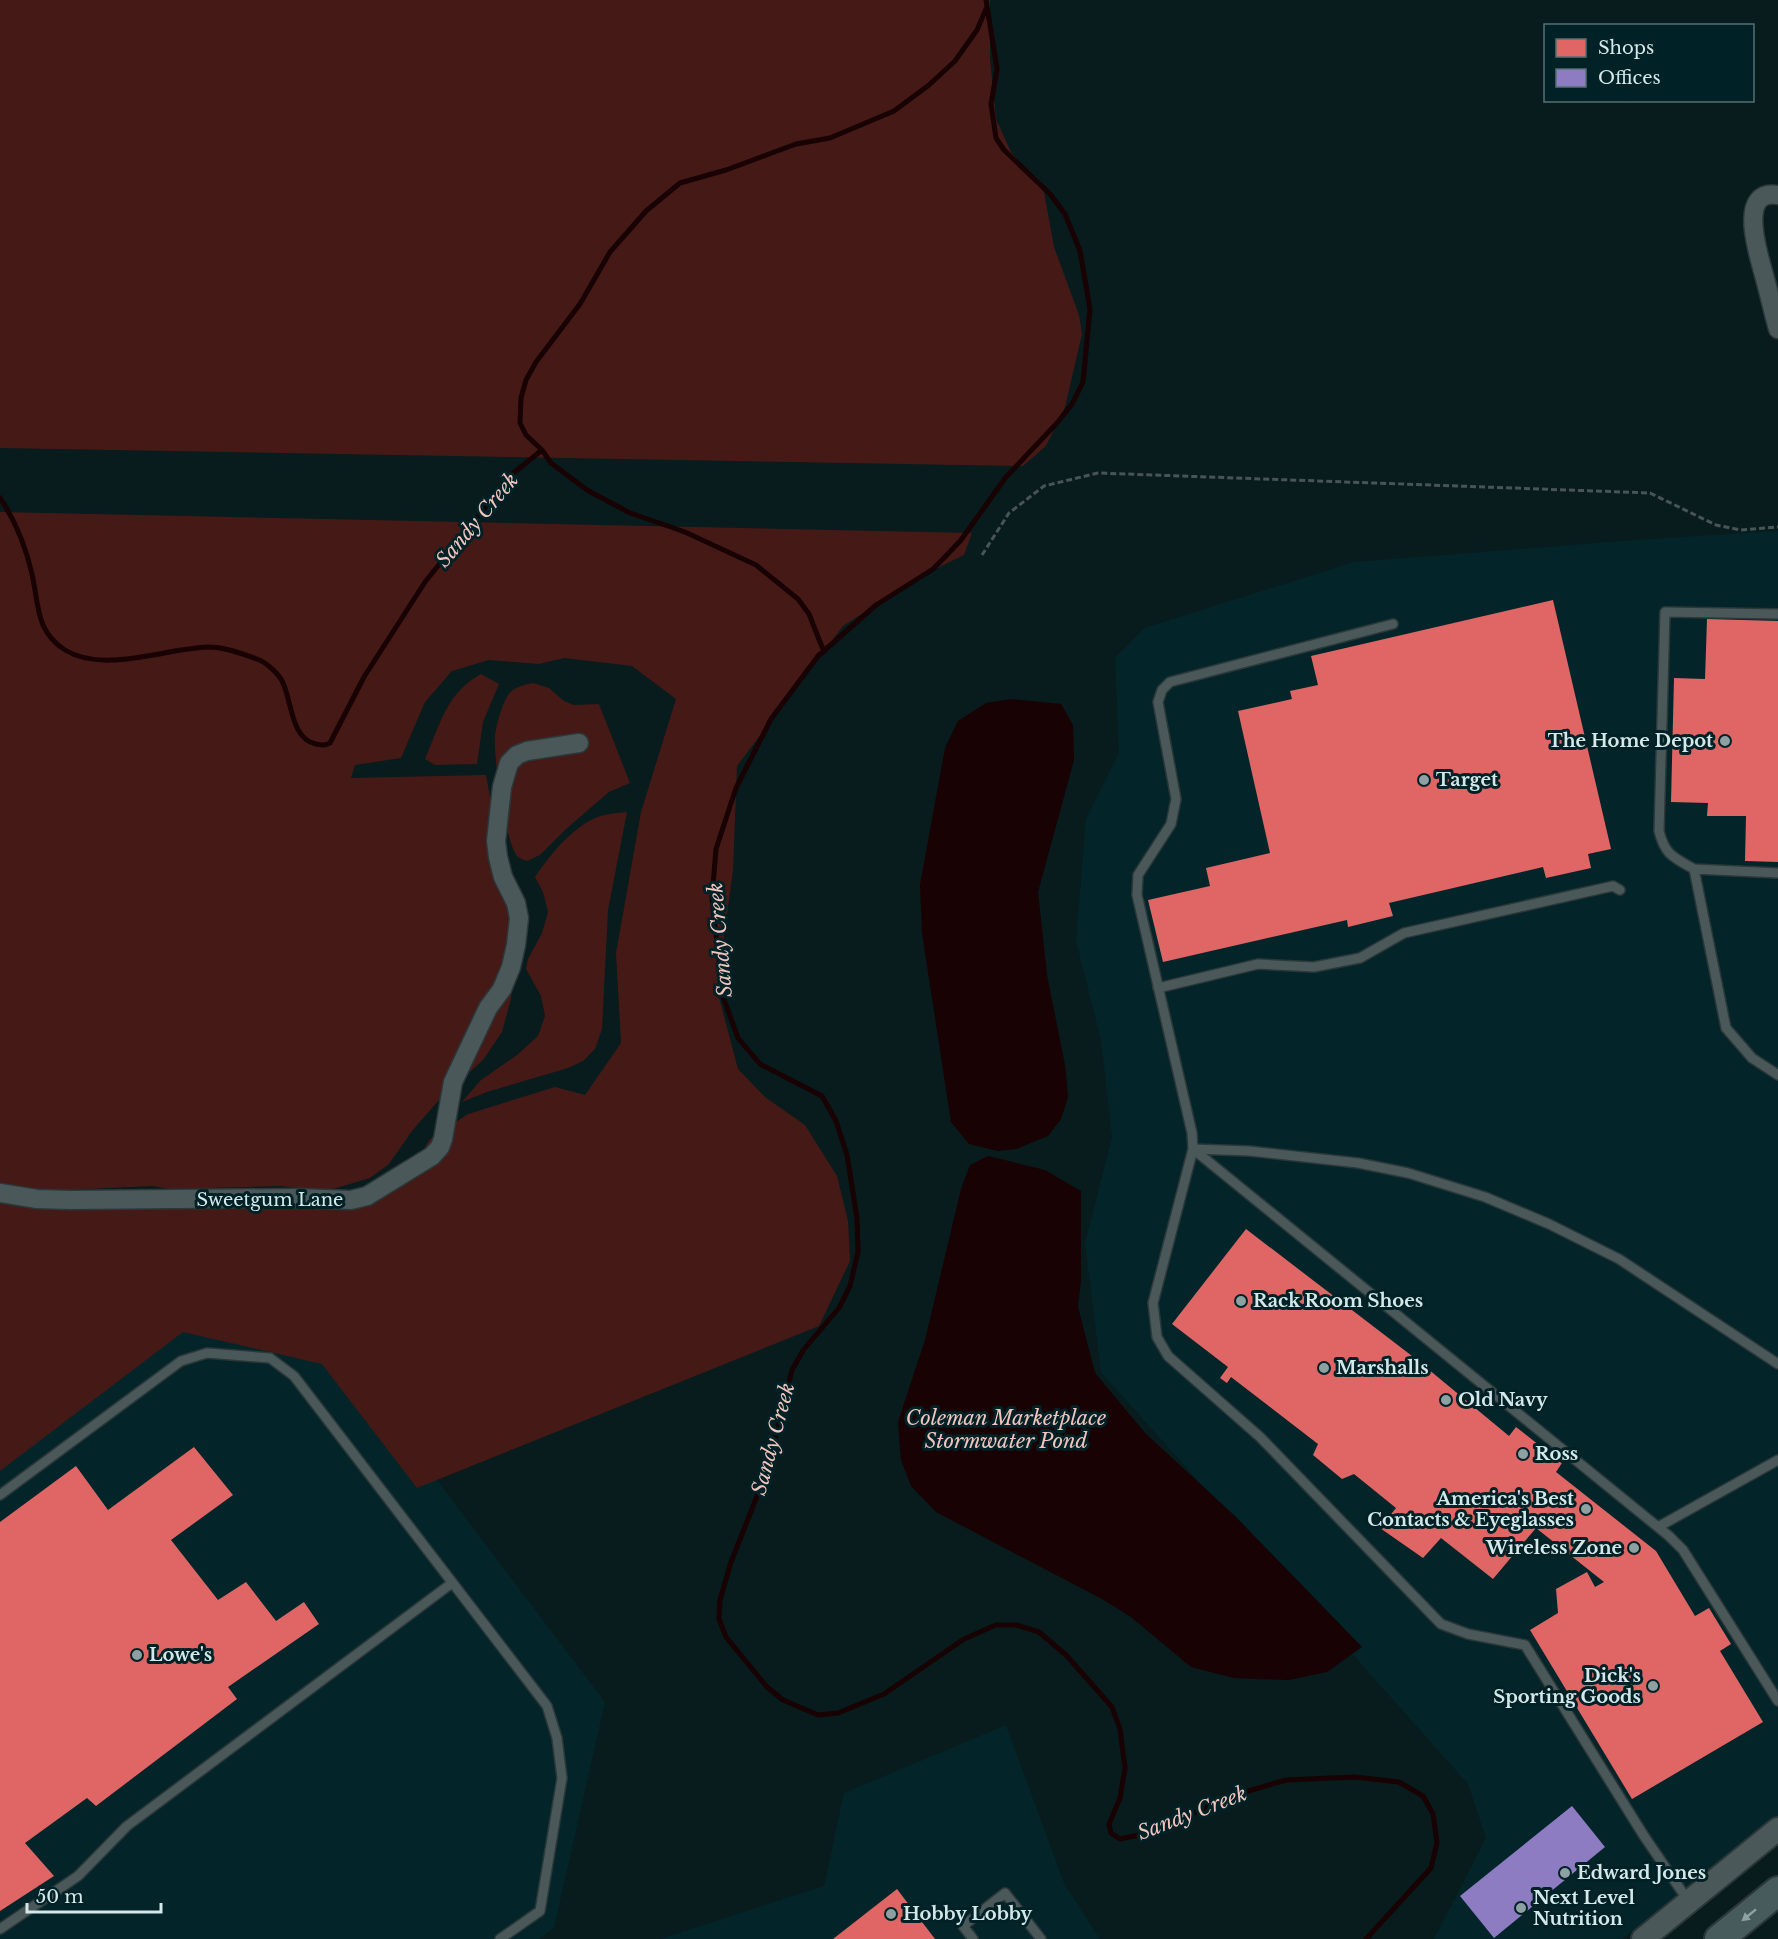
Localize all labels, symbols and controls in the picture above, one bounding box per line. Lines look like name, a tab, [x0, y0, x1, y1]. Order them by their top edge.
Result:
legend	[1544, 24, 1754, 102]
text: Shops	[1598, 37, 1654, 59]
text: Offices	[1598, 67, 1661, 89]
water label: Sandy Creek	[431, 468, 523, 572]
place label: The Home Depot	[1548, 730, 1713, 752]
marker: The Home Depot	[1718, 734, 1732, 748]
place label: Target	[1436, 769, 1498, 791]
marker: Target	[1417, 773, 1431, 787]
water label: Sandy Creek	[703, 882, 737, 998]
street label: Sweetgum Lane	[197, 1189, 343, 1211]
place label: Rack Room Shoes	[1253, 1290, 1423, 1312]
marker: Rack Room Shoes	[1234, 1294, 1248, 1308]
place label: Marshalls	[1336, 1357, 1429, 1379]
marker: Marshalls	[1317, 1361, 1331, 1375]
water label: Sandy Creek	[746, 1380, 800, 1498]
place label: Old Navy	[1458, 1389, 1548, 1411]
marker: Old Navy	[1439, 1393, 1453, 1407]
water label: Coleman Marketplace Stormwater Pond	[906, 1406, 1106, 1453]
place label: Ross	[1535, 1443, 1578, 1465]
marker: Ross	[1516, 1447, 1530, 1461]
place label: America's Best Contacts & Eyeglasses	[1367, 1488, 1574, 1531]
marker: America's Best Contacts & Eyeglasses	[1579, 1502, 1593, 1516]
place label: Wireless Zone	[1485, 1537, 1622, 1559]
marker: Wireless Zone	[1627, 1541, 1641, 1555]
place label: Lowe's	[149, 1644, 212, 1666]
marker: Lowe's	[130, 1648, 144, 1662]
place label: Dick's Sporting Goods	[1493, 1665, 1641, 1708]
marker: Dick's Sporting Goods	[1646, 1679, 1660, 1693]
water label: Sandy Creek	[1134, 1781, 1250, 1845]
place label: Edward Jones	[1577, 1862, 1706, 1884]
marker: Edward Jones	[1558, 1866, 1572, 1880]
scale bar	[27, 1876, 160, 1914]
text: 50 m	[36, 1886, 84, 1908]
place label: Next Level Nutrition	[1533, 1887, 1635, 1930]
marker: Next Level Nutrition	[1514, 1901, 1528, 1915]
place label: Hobby Lobby	[903, 1903, 1033, 1925]
marker: Hobby Lobby	[884, 1907, 898, 1921]
one-way arrow	[1741, 1909, 1757, 1922]

